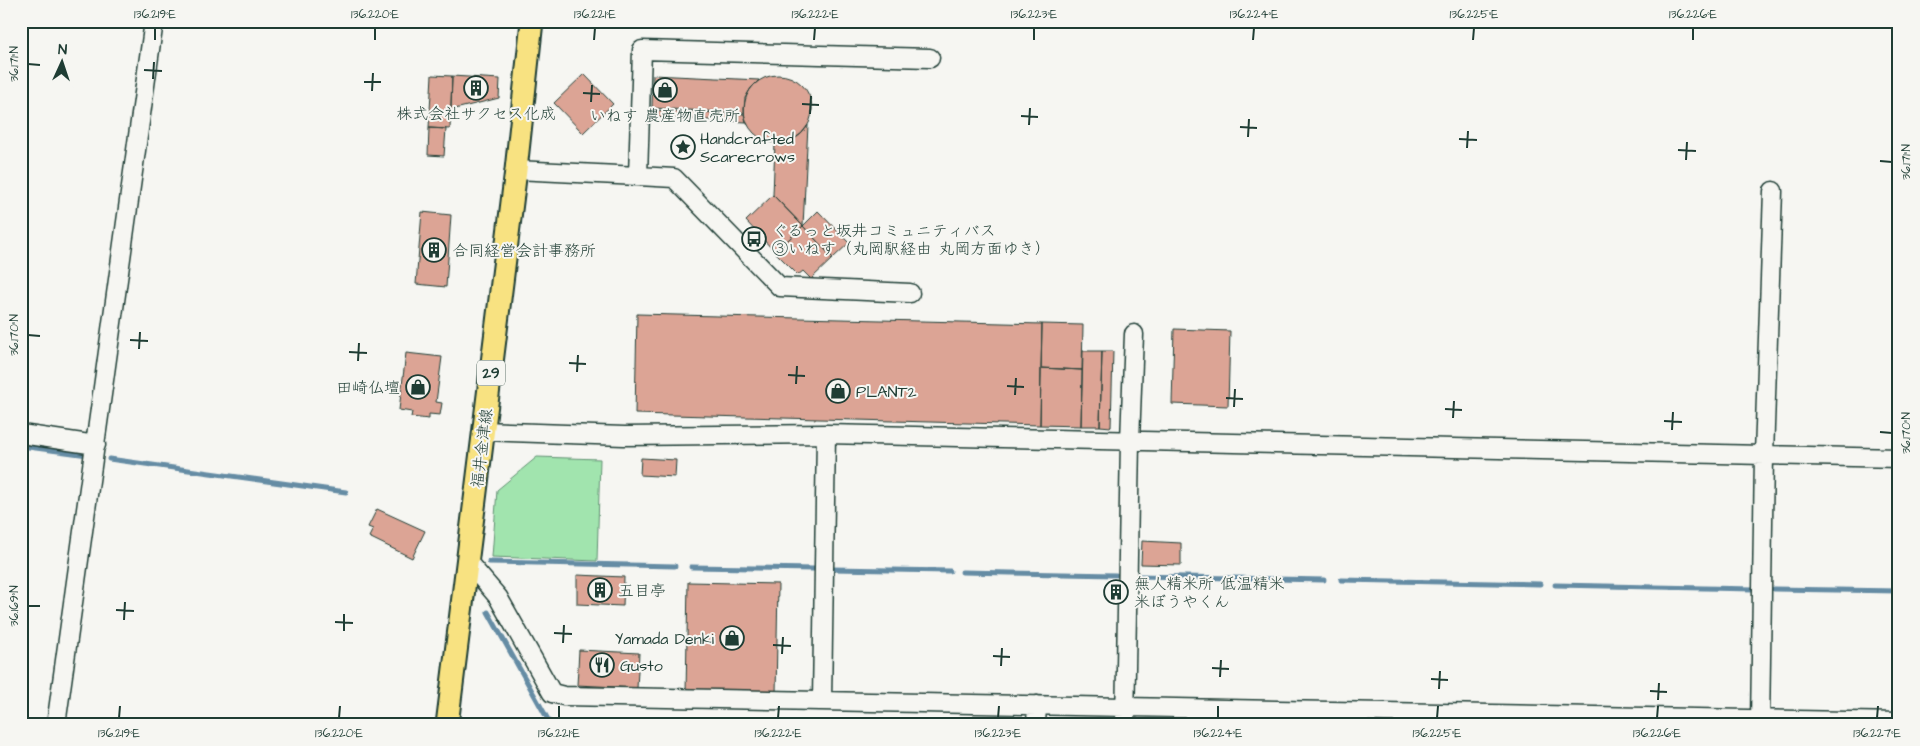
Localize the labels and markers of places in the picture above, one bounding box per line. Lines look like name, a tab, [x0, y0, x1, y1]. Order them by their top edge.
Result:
building icon: 株式会社サクセス化成	[463, 75, 489, 101]
shop icon: いねす 農産物直売所	[652, 77, 678, 103]
place label: 株式会社サクセス化成	[396, 103, 556, 125]
place label: いねす 農産物直売所	[590, 105, 740, 127]
place label: Handcrafted Scarecrows	[700, 128, 795, 168]
place icon: Handcrafted Scarecrows	[670, 134, 696, 160]
place label: ぐるっと坂井コミュニティバス ③いねす（丸岡駅経由 丸岡方面ゆき）	[772, 220, 1050, 260]
bus stop icon: ぐるっと坂井コミュニティバス ③いねす（丸岡駅経由 丸岡方面ゆき）	[741, 226, 767, 252]
building icon: 合同経営会計事務所	[421, 237, 447, 263]
place label: 合同経営会計事務所	[452, 240, 596, 262]
shop icon: 田崎仏壇	[405, 374, 431, 400]
place label: 田崎仏壇	[336, 377, 400, 399]
shop icon: PLANT2	[825, 378, 851, 404]
place label: PLANT2	[856, 381, 917, 403]
place label: 無人精米所 低温精米 米ぼうやくん	[1134, 573, 1284, 613]
building icon: 五目亭	[587, 577, 613, 603]
building icon: 無人精米所 低温精米 米ぼうやくん	[1103, 579, 1129, 605]
place label: 五目亭	[618, 580, 666, 602]
shop icon: Yamada Denki	[719, 625, 745, 651]
place label: Yamada Denki	[615, 628, 715, 650]
restaurant icon: Gusto	[589, 652, 615, 678]
place label: Gusto	[620, 655, 663, 677]

